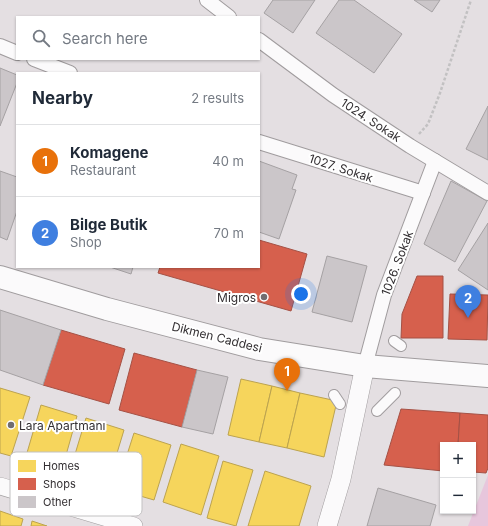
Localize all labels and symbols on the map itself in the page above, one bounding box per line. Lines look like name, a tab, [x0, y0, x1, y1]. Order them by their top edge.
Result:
street label: 1024. Sokak	[338, 95, 404, 145]
street label: 1027. Sokak	[307, 151, 375, 186]
street label: 1026. Sokak	[378, 228, 416, 298]
your location	[291, 284, 311, 304]
pin: 2	[455, 285, 481, 318]
place label: Migros	[217, 290, 256, 305]
marker: Migros	[259, 292, 269, 302]
street label: Dikmen Caddesi	[170, 319, 264, 355]
pin: 1	[274, 358, 300, 391]
place label: Lara Apartmanı	[19, 418, 106, 433]
marker: Lara Apartmanı	[6, 420, 16, 430]
legend	[10, 452, 142, 516]
text: Homes	[43, 459, 80, 473]
text: Shops	[43, 477, 76, 491]
text: Other	[43, 495, 72, 509]

